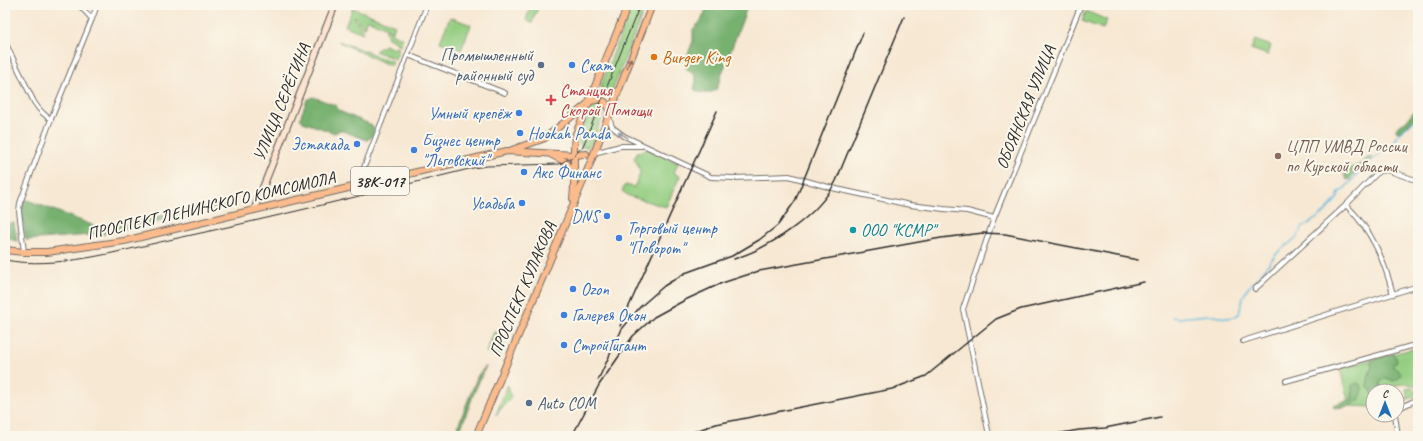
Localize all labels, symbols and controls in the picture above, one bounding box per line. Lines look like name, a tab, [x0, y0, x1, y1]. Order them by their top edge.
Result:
street label: УЛИЦА СЕРЁГИНА	[248, 40, 315, 164]
street label: ОБОЯНСКАЯ УЛИЦА	[991, 42, 1060, 172]
place label: Промышленный районный суд	[441, 45, 535, 86]
place label: Burger King	[662, 47, 732, 68]
marker: Burger King	[649, 52, 659, 62]
place label: Скат	[580, 55, 614, 76]
one-way arrow	[626, 56, 632, 68]
marker: Промышленный районный суд	[536, 60, 546, 70]
marker: Скат	[567, 60, 577, 70]
place label: Станция Скорой Помощи	[560, 80, 653, 121]
marker: Станция Скорой Помощи	[545, 94, 557, 106]
place label: Умный крепёж	[429, 103, 513, 124]
marker: Умный крепёж	[514, 108, 524, 118]
place label: Hookah Panda	[528, 123, 612, 144]
marker: Hookah Panda	[515, 128, 525, 138]
place label: Бизнес центр "Льговский"	[422, 130, 501, 171]
one-way arrow	[617, 131, 629, 138]
place label: Эстакада	[291, 134, 351, 155]
place label: ЦПП УМВД России по Курской области	[1286, 136, 1408, 177]
marker: Эстакада	[352, 139, 362, 149]
marker: Бизнес центр "Льговский"	[409, 145, 419, 155]
marker: ЦПП УМВД России по Курской области	[1273, 151, 1283, 161]
place label: Акс Финанс	[532, 162, 602, 183]
street label: ПРОСПЕКТ ЛЕНИНСКОГО КОМСОМОЛА	[85, 166, 339, 244]
road number: 38К-017	[351, 167, 409, 195]
marker: Акс Финанс	[519, 167, 529, 177]
place label: Усадьба	[470, 193, 515, 214]
marker: Усадьба	[517, 198, 527, 208]
place label: DNS	[571, 206, 602, 227]
marker: DNS	[602, 211, 612, 221]
street label: ПРОСПЕКТ КУЛАКОВА	[484, 218, 561, 360]
place label: Торговый центр "Поворот"	[627, 218, 718, 259]
place label: ООО "КСМР"	[861, 220, 939, 241]
marker: ООО "КСМР"	[848, 225, 858, 235]
marker: Торговый центр "Поворот"	[614, 233, 624, 243]
place label: Ozon	[581, 279, 609, 300]
marker: Ozon	[568, 284, 578, 294]
place label: Галерея Окон	[572, 305, 646, 326]
marker: Галерея Окон	[559, 310, 569, 320]
place label: СтройГигант	[572, 335, 646, 356]
marker: СтройГигант	[559, 340, 569, 350]
north arrow	[1365, 383, 1405, 423]
text: С	[1382, 386, 1389, 400]
place label: Auto COM	[537, 393, 598, 414]
marker: Auto COM	[524, 398, 534, 408]

